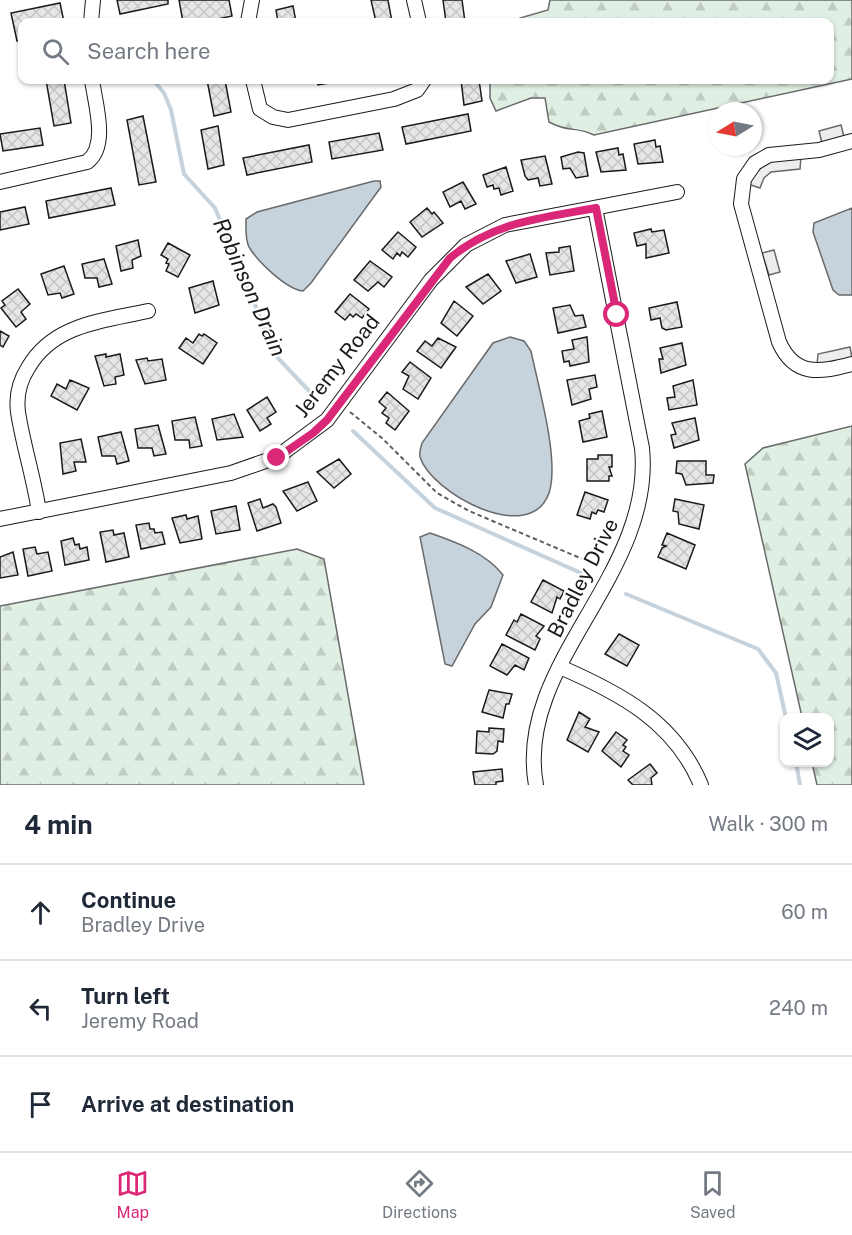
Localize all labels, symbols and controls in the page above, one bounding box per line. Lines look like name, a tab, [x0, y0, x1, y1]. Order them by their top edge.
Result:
search box	[18, 18, 834, 84]
icon: search	[39, 35, 72, 68]
text: Search here	[87, 38, 211, 64]
north arrow	[708, 102, 762, 156]
water label: Robinson Drain	[208, 214, 292, 360]
route start	[603, 301, 629, 327]
street label: Jeremy Road	[289, 309, 385, 422]
route end	[263, 444, 289, 470]
street label: Bradley Drive	[542, 514, 623, 641]
map controls	[780, 713, 834, 767]
button: layers	[780, 713, 834, 767]
text: 4 min	[24, 809, 93, 840]
text: Walk · 300 m	[708, 812, 828, 836]
text: Continue	[81, 887, 176, 913]
icon: ahead	[24, 896, 57, 929]
text: 60 m	[781, 900, 828, 924]
text: Bradley Drive	[81, 913, 205, 937]
text: Turn left	[81, 983, 170, 1009]
icon: left	[24, 992, 57, 1025]
text: 240 m	[769, 996, 828, 1020]
text: Jeremy Road	[81, 1009, 199, 1033]
icon: arrive	[24, 1088, 57, 1121]
text: Arrive at destination	[81, 1091, 294, 1117]
tab: Map	[116, 1167, 149, 1222]
tab: Directions	[382, 1167, 457, 1222]
tab: Saved	[690, 1167, 736, 1222]

